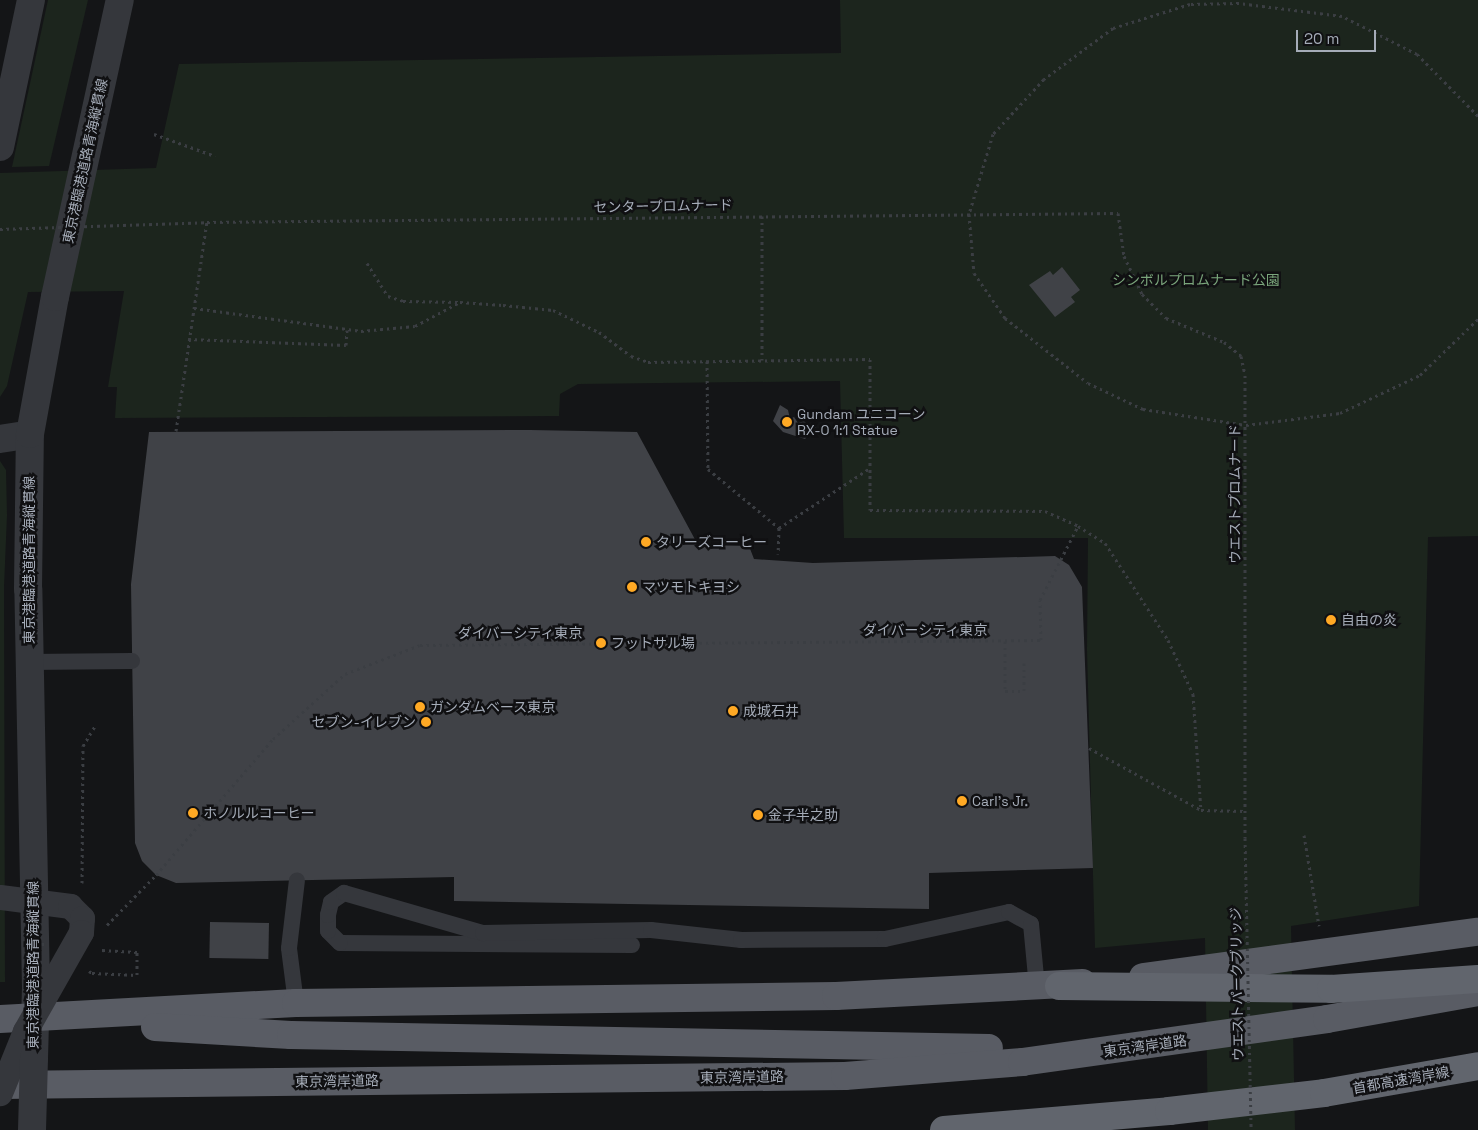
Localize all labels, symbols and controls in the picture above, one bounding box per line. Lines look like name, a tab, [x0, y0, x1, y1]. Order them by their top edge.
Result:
scale bar	[1298, 20, 1378, 52]
text: 20 m	[1304, 29, 1339, 48]
street label: 東京港臨港道路青海縦貫線	[59, 77, 111, 245]
street label: センタープロムナード	[593, 196, 733, 216]
park label: シンボルプロムナード公園	[1112, 272, 1280, 288]
place label: Gundam ユニコーン RX-0 1:1 Statue	[797, 406, 926, 438]
marker: Gundam ユニコーン RX-0 1:1 Statue	[781, 416, 793, 428]
street label: ウエストプロムナード	[1227, 424, 1243, 564]
street label: 東京港臨港道路青海縦貫線	[21, 476, 37, 644]
place label: タリーズコーヒー	[656, 534, 768, 550]
marker: タリーズコーヒー	[640, 536, 652, 548]
place label: マツモトキヨシ	[642, 579, 740, 595]
marker: マツモトキヨシ	[626, 581, 638, 593]
place label: 自由の炎	[1341, 612, 1397, 628]
marker: 自由の炎	[1325, 614, 1337, 626]
street label: ダイバーシティ東京	[862, 622, 988, 638]
street label: ダイバーシティ東京	[457, 625, 583, 641]
place label: フットサル場	[611, 635, 695, 651]
marker: フットサル場	[595, 637, 607, 649]
place label: ガンダムベース東京	[430, 699, 556, 715]
marker: ガンダムベース東京	[414, 701, 426, 713]
place label: 成城石井	[743, 703, 799, 719]
marker: 成城石井	[727, 705, 739, 717]
place label: セブン-イレブン	[312, 714, 416, 730]
marker: セブン-イレブン	[420, 716, 432, 728]
place label: Carl's Jr.	[972, 793, 1028, 809]
marker: Carl's Jr.	[956, 795, 968, 807]
place label: ホノルルコーヒー	[203, 805, 315, 821]
marker: ホノルルコーヒー	[187, 807, 199, 819]
place label: 金子半之助	[768, 807, 838, 823]
marker: 金子半之助	[752, 809, 764, 821]
street label: 東京港臨港道路青海縦貫線	[25, 881, 41, 1049]
street label: ウエストパークブリッジ	[1227, 907, 1247, 1061]
street label: 東京湾岸道路	[1102, 1032, 1188, 1060]
street label: 首都高速湾岸線	[1351, 1063, 1451, 1097]
street label: 東京湾岸道路	[700, 1068, 784, 1086]
street label: 東京湾岸道路	[295, 1072, 379, 1090]

